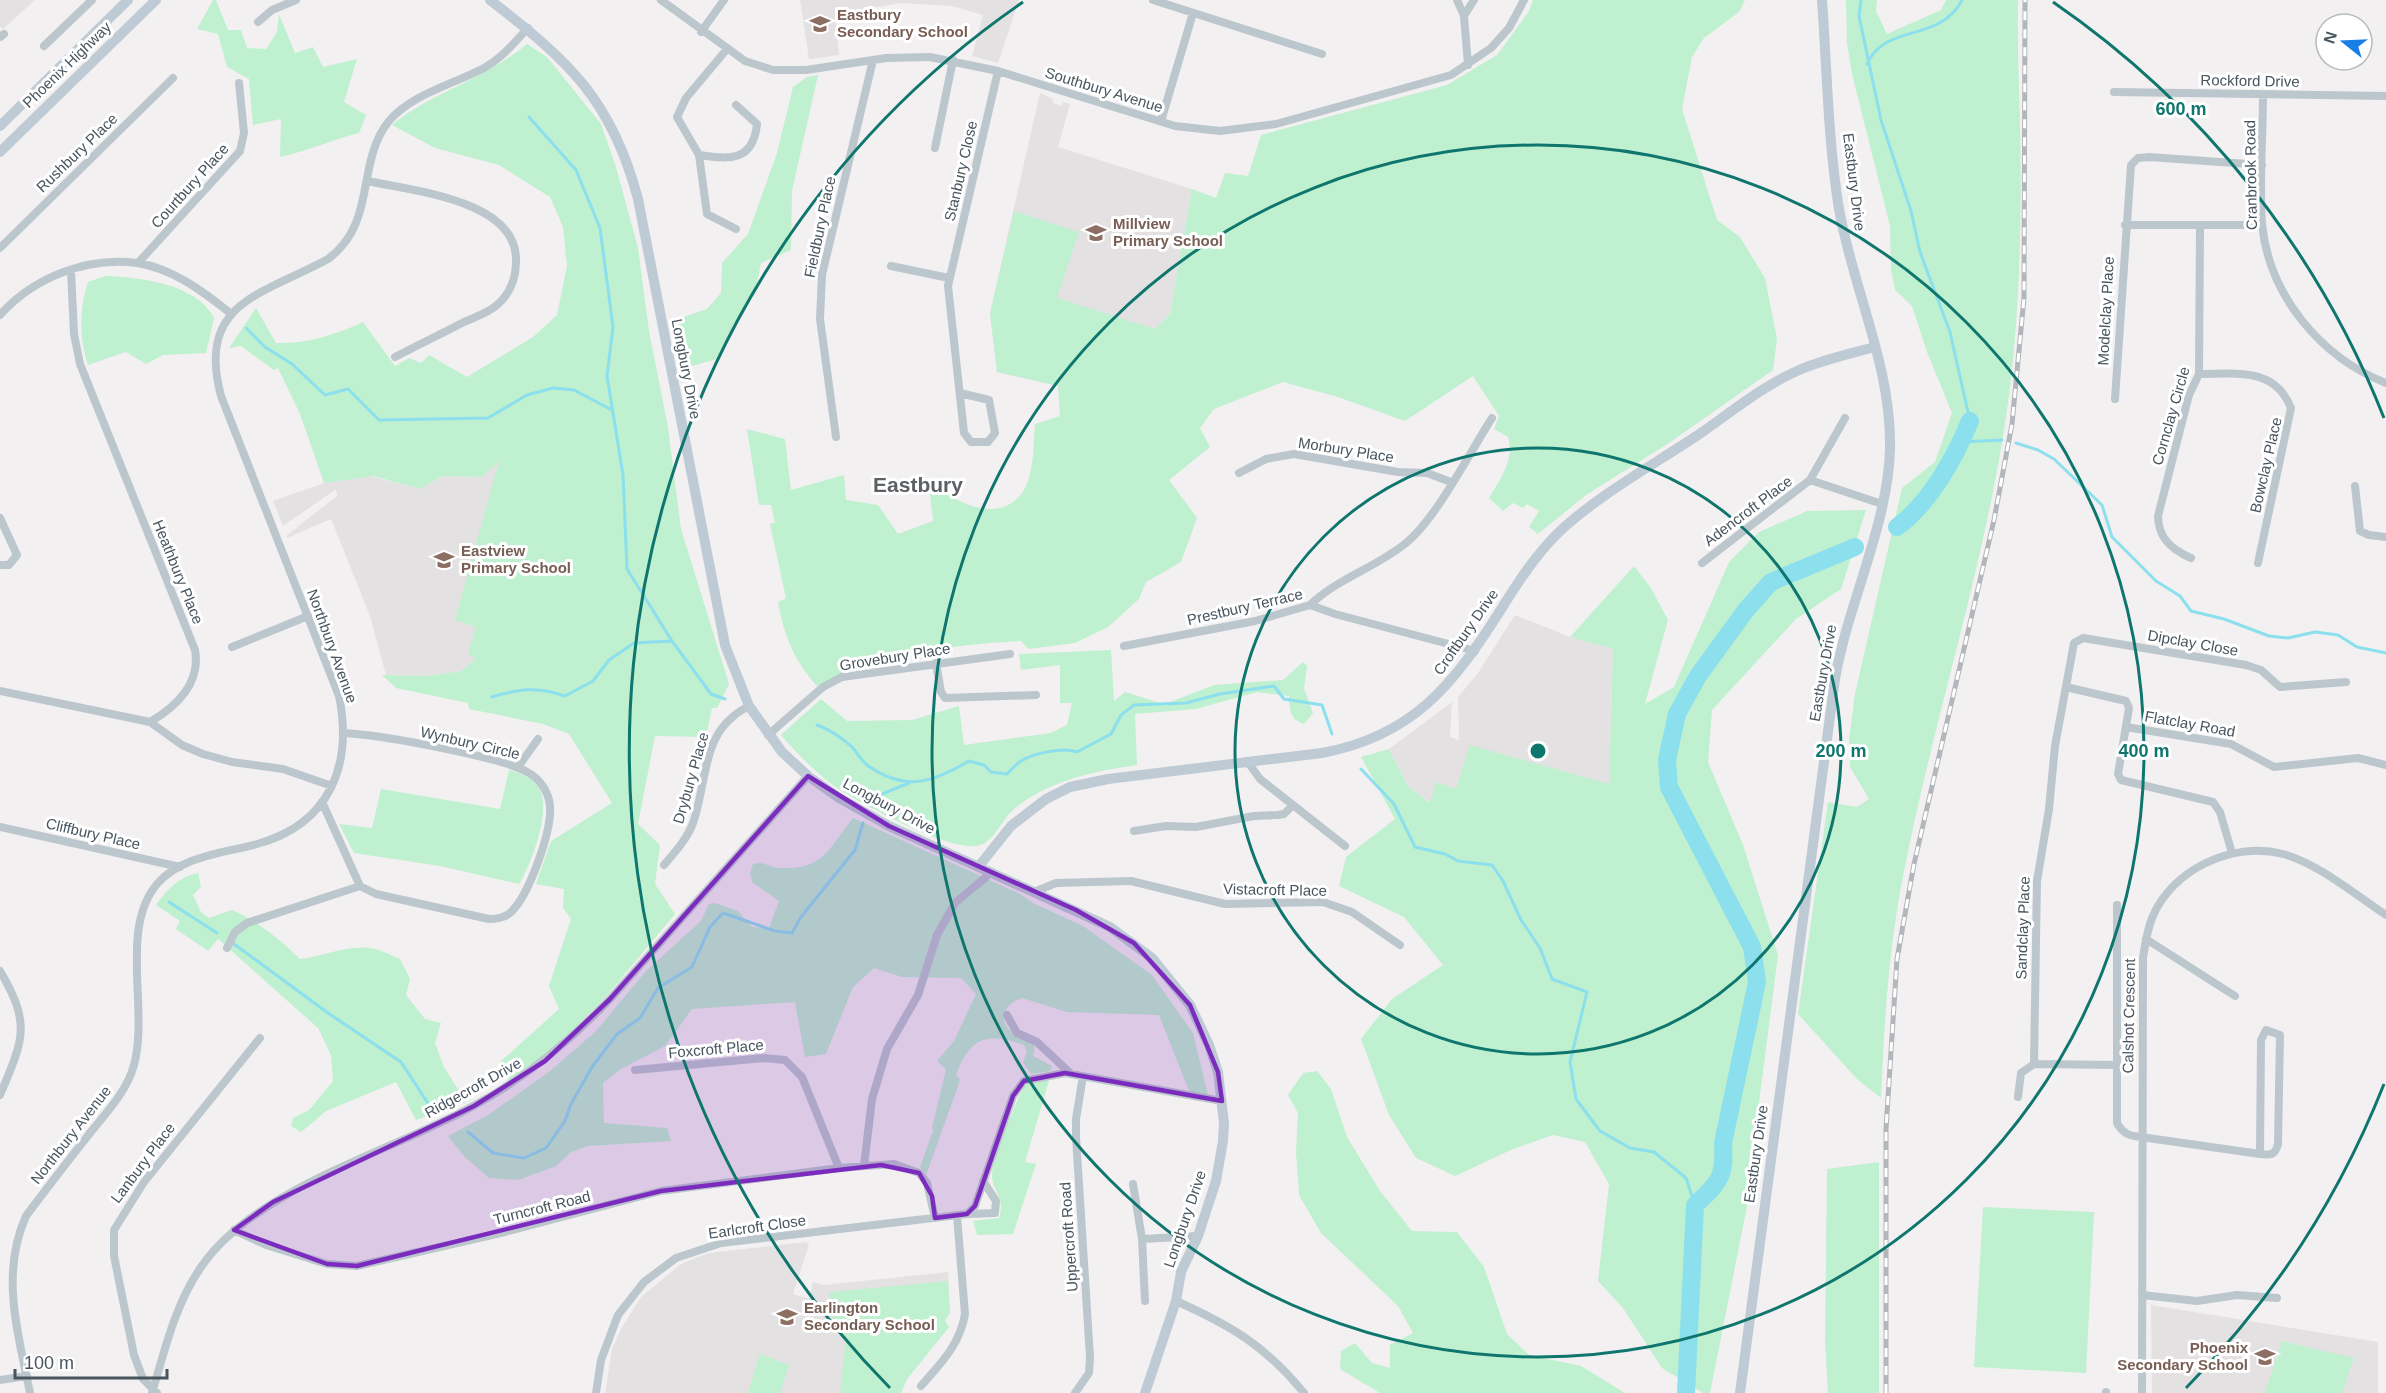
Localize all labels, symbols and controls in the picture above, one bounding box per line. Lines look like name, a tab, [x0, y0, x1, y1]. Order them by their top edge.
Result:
place label: Eastbury Secondary School	[837, 6, 968, 40]
school or university icon: Eastbury Secondary School	[808, 12, 832, 36]
north arrow	[2314, 12, 2374, 72]
street label: Phoenix Highway	[19, 18, 115, 111]
text: N	[2320, 29, 2340, 46]
street label: Southbury Avenue	[1043, 64, 1165, 116]
street label: Rockford Drive	[2200, 71, 2300, 90]
text: 600 m	[2155, 99, 2207, 119]
street label: Rushbury Place	[33, 110, 121, 196]
street label: Stanbury Close	[941, 119, 980, 223]
street label: Cranbrook Road	[2241, 120, 2260, 230]
street label: Eastbury Drive	[1840, 132, 1869, 232]
street label: Courtbury Place	[147, 140, 232, 231]
street label: Fieldbury Place	[800, 175, 839, 279]
place label: Millview Primary School	[1113, 215, 1223, 249]
school or university icon: Millview Primary School	[1084, 221, 1108, 245]
street label: Modelclay Place	[2094, 256, 2117, 366]
street label: Longbury Drive	[668, 317, 705, 420]
street label: Cornclay Circle	[2148, 365, 2193, 467]
street label: Bowclay Place	[2246, 415, 2285, 514]
street label: Morbury Place	[1297, 434, 1395, 465]
street label: Adencroft Place	[1700, 472, 1795, 549]
district label: Eastbury	[873, 473, 963, 496]
street label: Heathbury Place	[150, 517, 207, 626]
place label: Eastview Primary School	[461, 542, 571, 576]
school or university icon: Eastview Primary School	[432, 548, 456, 572]
street label: Prestbury Terrace	[1185, 585, 1304, 628]
street label: Croftbury Drive	[1430, 586, 1501, 678]
street label: Northbury Avenue	[304, 587, 361, 705]
street label: Eastbury Drive	[1806, 623, 1839, 723]
street label: Dipclay Close	[2146, 626, 2240, 659]
street label: Grovebury Place	[838, 639, 951, 674]
street label: Flatclay Road	[2143, 707, 2237, 740]
street label: Wynbury Circle	[419, 723, 522, 762]
street label: Drybury Place	[669, 730, 712, 825]
centre of rings	[1528, 741, 1548, 761]
text: 200 m	[1815, 741, 1867, 761]
text: 400 m	[2118, 741, 2170, 761]
street label: Longbury Drive	[840, 774, 938, 837]
street label: Cliffbury Place	[44, 814, 142, 853]
street label: Sandclay Place	[2012, 876, 2033, 980]
street label: Vistacroft Place	[1223, 880, 1327, 899]
street label: Calshot Crescent	[2119, 958, 2138, 1074]
street label: Foxcroft Place	[667, 1036, 764, 1061]
street label: Ridgecroft Drive	[422, 1054, 524, 1121]
street label: Northbury Avenue	[27, 1082, 114, 1187]
street label: Eastbury Drive	[1740, 1104, 1771, 1204]
street label: Lanbury Place	[107, 1119, 178, 1206]
street label: Longbury Drive	[1160, 1168, 1209, 1270]
street label: Uppercroft Road	[1056, 1182, 1081, 1293]
street label: Turncroft Road	[492, 1187, 592, 1228]
street label: Earlcroft Close	[707, 1211, 807, 1242]
place label: Earlington Secondary School	[804, 1299, 935, 1333]
school or university icon: Earlington Secondary School	[775, 1305, 799, 1329]
place label: Phoenix Secondary School	[2117, 1339, 2249, 1373]
scale bar	[15, 1342, 166, 1380]
school or university icon: Phoenix Secondary School	[2253, 1345, 2277, 1369]
text: 100 m	[24, 1353, 74, 1373]

